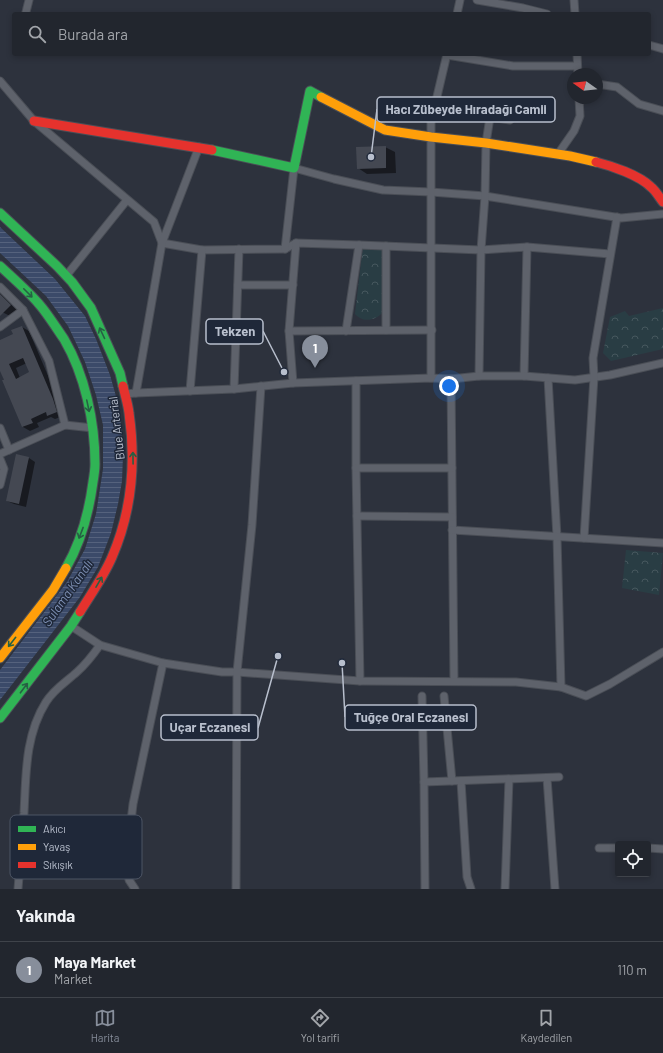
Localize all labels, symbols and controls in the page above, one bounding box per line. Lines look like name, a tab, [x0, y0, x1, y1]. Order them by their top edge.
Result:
search box	[12, 12, 651, 56]
icon: search	[26, 23, 48, 45]
text: Burada ara	[58, 25, 128, 43]
north arrow	[567, 68, 603, 104]
callout: Hacı Zübeyde Hıradağı Camii	[377, 97, 555, 122]
text: Hacı Zübeyde Hıradağı Camii	[385, 101, 547, 117]
one-way arrow	[23, 288, 33, 298]
callout: Tekzen	[206, 319, 263, 344]
text: Tekzen	[215, 323, 255, 339]
one-way arrow	[98, 327, 105, 339]
pin: 1	[302, 335, 328, 368]
your location	[439, 376, 459, 396]
street label: Blue Arterial	[105, 396, 127, 461]
one-way arrow	[85, 399, 93, 412]
one-way arrow	[129, 452, 137, 465]
one-way arrow	[77, 527, 85, 539]
water label: Sulama Kanalı	[38, 556, 96, 629]
one-way arrow	[96, 576, 104, 588]
one-way arrow	[8, 637, 16, 648]
one-way arrow	[20, 682, 28, 693]
callout: Tuğçe Oral Eczanesi	[345, 705, 476, 730]
text: Tuğçe Oral Eczanesi	[354, 709, 468, 725]
callout: Uçar Eczanesi	[161, 715, 258, 740]
text: Uçar Eczanesi	[170, 719, 250, 735]
legend	[10, 815, 142, 879]
text: Akıcı	[43, 822, 66, 835]
text: Yavaş	[43, 840, 70, 853]
map controls	[615, 841, 651, 877]
button: locate	[615, 841, 651, 877]
text: Sıkışık	[43, 858, 73, 871]
text: Yakında	[16, 905, 75, 925]
text: Maya Market	[54, 953, 136, 971]
text: 1	[27, 962, 31, 978]
text: 110 m	[617, 962, 647, 978]
text: Market	[54, 971, 93, 987]
tab: Harita	[91, 1007, 119, 1044]
tab: Yol tarifi	[301, 1007, 339, 1044]
tab: Kaydedilen	[521, 1007, 572, 1044]

